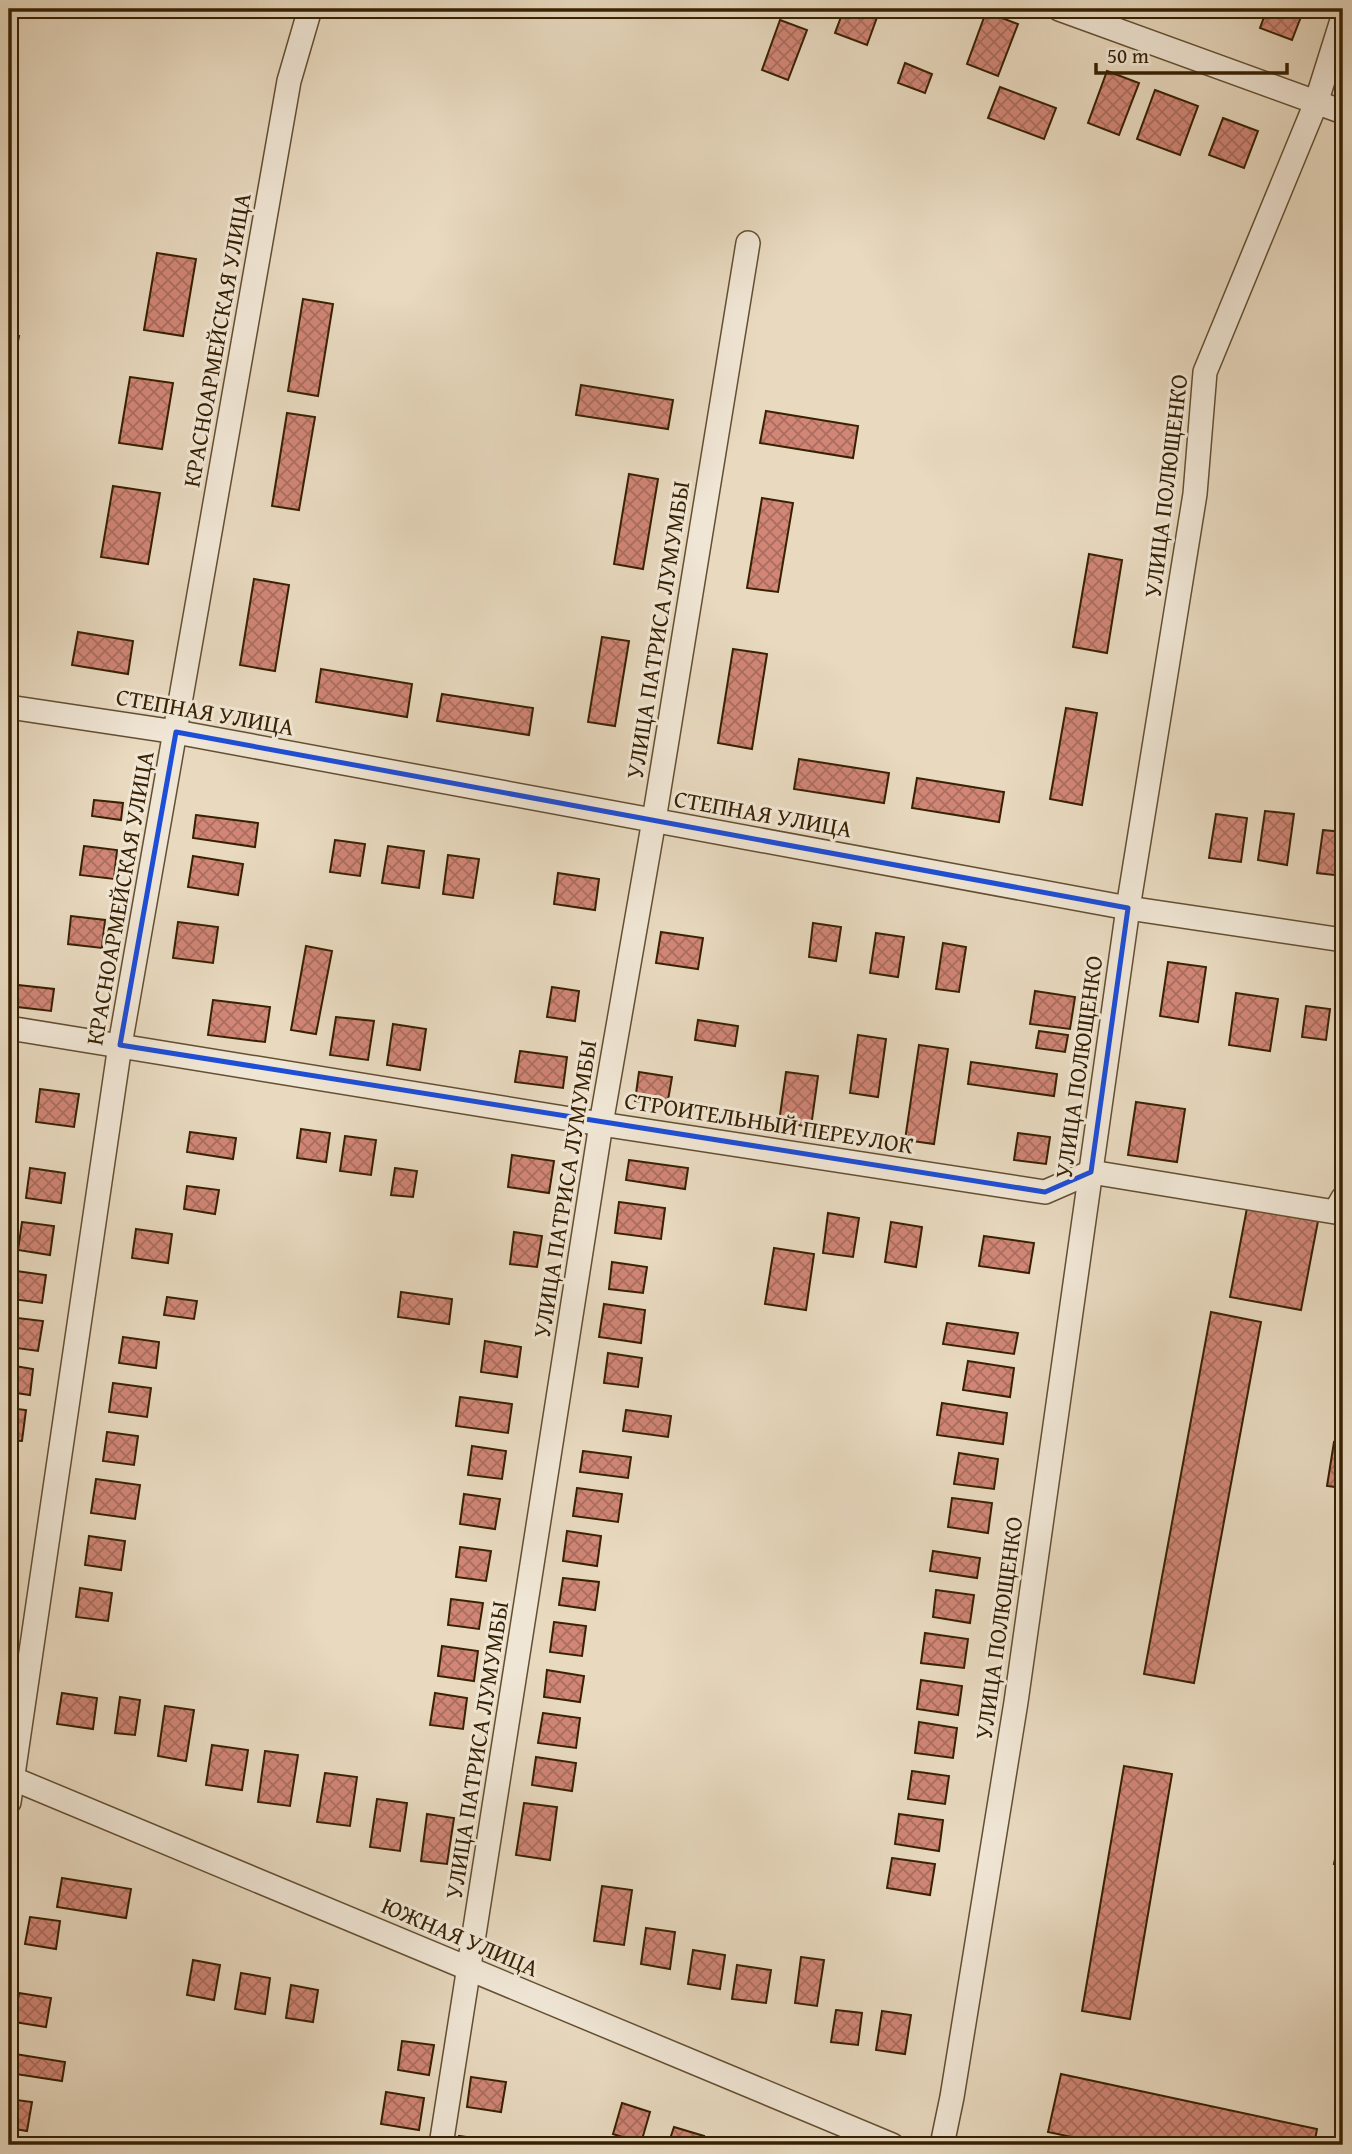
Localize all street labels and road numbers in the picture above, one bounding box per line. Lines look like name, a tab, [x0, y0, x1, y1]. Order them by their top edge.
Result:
street label: КРАСНОАРМЕЙСКАЯ УЛИЦА	[173, 190, 260, 490]
street label: УЛИЦА ПОЛЮЩЕНКО	[1134, 372, 1197, 600]
street label: УЛИЦА ПАТРИСА ЛУМУМБЫ	[617, 478, 698, 781]
street label: СТЕПНАЯ УЛИЦА	[113, 679, 297, 744]
street label: КРАСНОАРМЕЙСКАЯ УЛИЦА	[76, 748, 163, 1048]
street label: СТЕПНАЯ УЛИЦА	[671, 781, 855, 846]
street label: УЛИЦА ПОЛЮЩЕНКО	[1046, 953, 1111, 1181]
street label: УЛИЦА ПАТРИСА ЛУМУМБЫ	[524, 1037, 605, 1340]
street label: СТРОИТЕЛЬНЫЙ ПЕРЕУЛОК	[622, 1082, 916, 1163]
street label: УЛИЦА ПОЛЮЩЕНКО	[966, 1514, 1031, 1742]
street label: УЛИЦА ПАТРИСА ЛУМУМБЫ	[436, 1598, 517, 1901]
street label: ЮЖНАЯ УЛИЦА	[376, 1888, 545, 1986]

